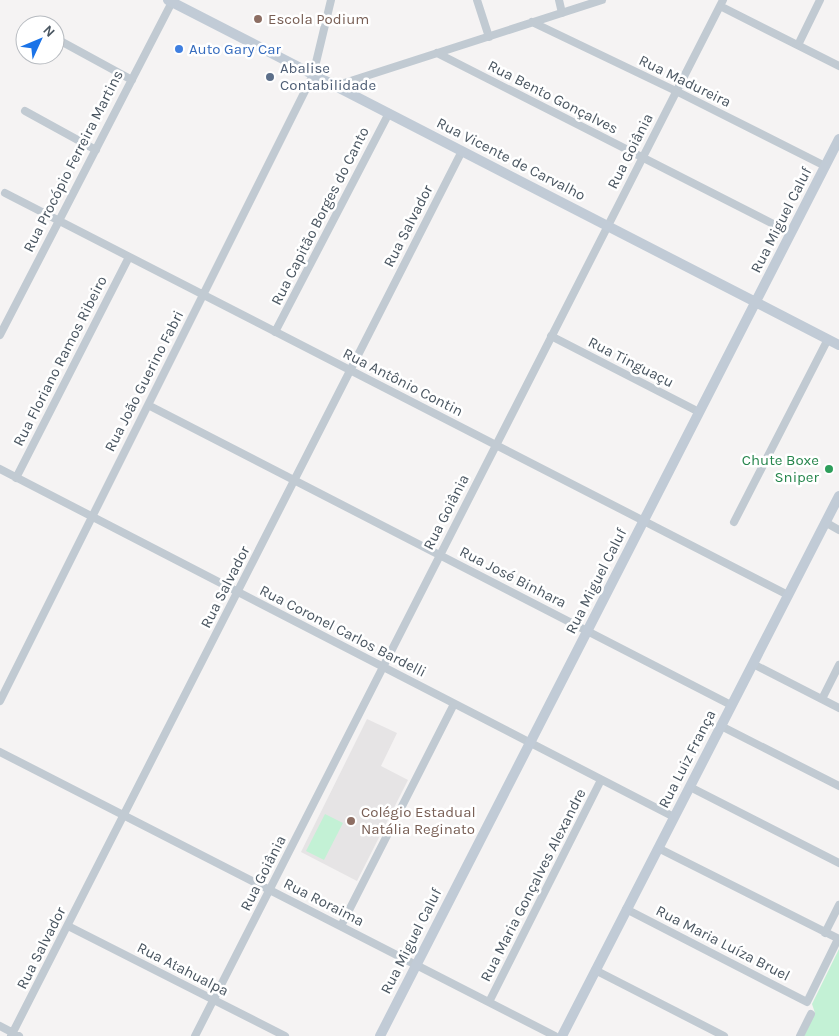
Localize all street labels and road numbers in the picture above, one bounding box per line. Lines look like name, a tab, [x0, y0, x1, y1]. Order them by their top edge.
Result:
street label: Rua Madureira	[636, 51, 734, 111]
street label: Rua Bento Gonçalves	[485, 56, 621, 138]
street label: Rua Procópio Ferreira Martins	[19, 67, 127, 255]
street label: Rua Goiânia	[603, 110, 657, 192]
street label: Rua Vicente de Carvalho	[434, 114, 588, 204]
street label: Rua Capitão Borges do Canto	[267, 124, 373, 308]
street label: Rua Miguel Caluf	[747, 163, 816, 276]
street label: Rua Salvador	[380, 181, 437, 270]
street label: Rua Floriano Ramos Ribeiro	[9, 273, 111, 449]
street label: Rua João Guerino Fabri	[101, 307, 187, 455]
street label: Rua Tinguaçu	[585, 333, 677, 391]
street label: Rua Antônio Contin	[340, 344, 466, 420]
street label: Rua Goiânia	[419, 471, 473, 553]
street label: Rua Miguel Caluf	[562, 524, 631, 637]
street label: Rua Salvador	[197, 542, 254, 631]
street label: Rua José Binhara	[457, 542, 569, 612]
street label: Rua Coronel Carlos Bardelli	[257, 581, 429, 681]
street label: Rua Luiz França	[654, 707, 720, 811]
street label: Rua Maria Gonçalves Alexandre	[476, 786, 590, 984]
street label: Rua Goiânia	[236, 832, 290, 914]
street label: Rua Roraima	[281, 874, 367, 930]
street label: Rua Miguel Caluf	[377, 884, 446, 997]
street label: Rua Maria Luíza Bruel	[653, 901, 793, 985]
street label: Rua Salvador	[13, 903, 70, 992]
street label: Rua Atahualpa	[134, 938, 232, 1000]

